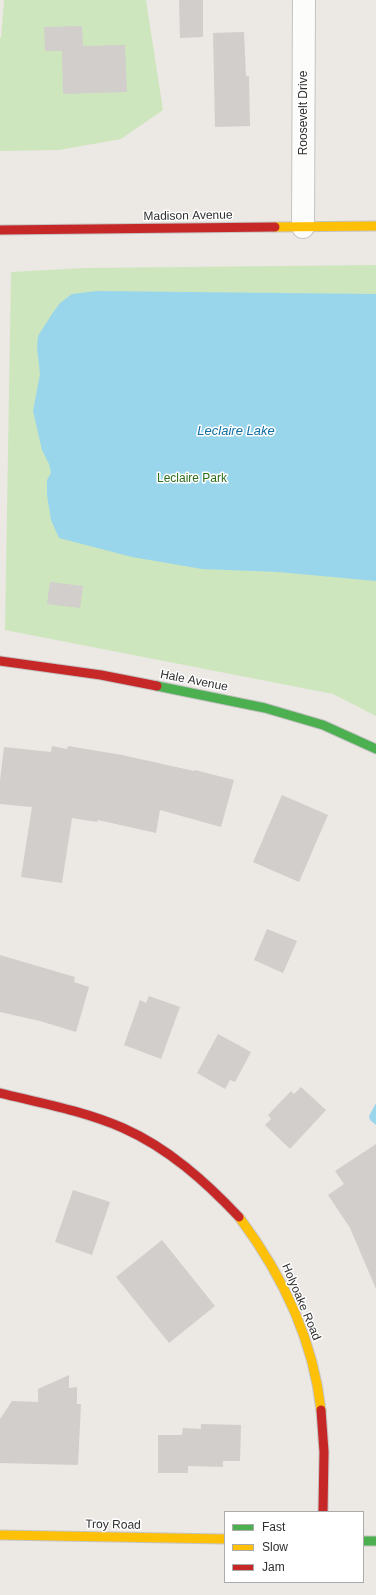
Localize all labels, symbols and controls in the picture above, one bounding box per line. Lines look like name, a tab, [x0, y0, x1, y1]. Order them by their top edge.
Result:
street label: Roosevelt Drive	[297, 71, 311, 155]
street label: Madison Avenue	[143, 208, 233, 224]
water label: Leclaire Lake	[197, 423, 275, 439]
park label: Leclaire Park	[157, 472, 227, 486]
street label: Hale Avenue	[159, 667, 229, 695]
street label: Holyoake Road	[278, 1261, 324, 1343]
legend	[224, 1511, 364, 1583]
street label: Troy Road	[85, 1517, 141, 1533]
text: Fast	[262, 1520, 285, 1534]
text: Slow	[262, 1540, 288, 1554]
text: Jam	[262, 1560, 285, 1574]

